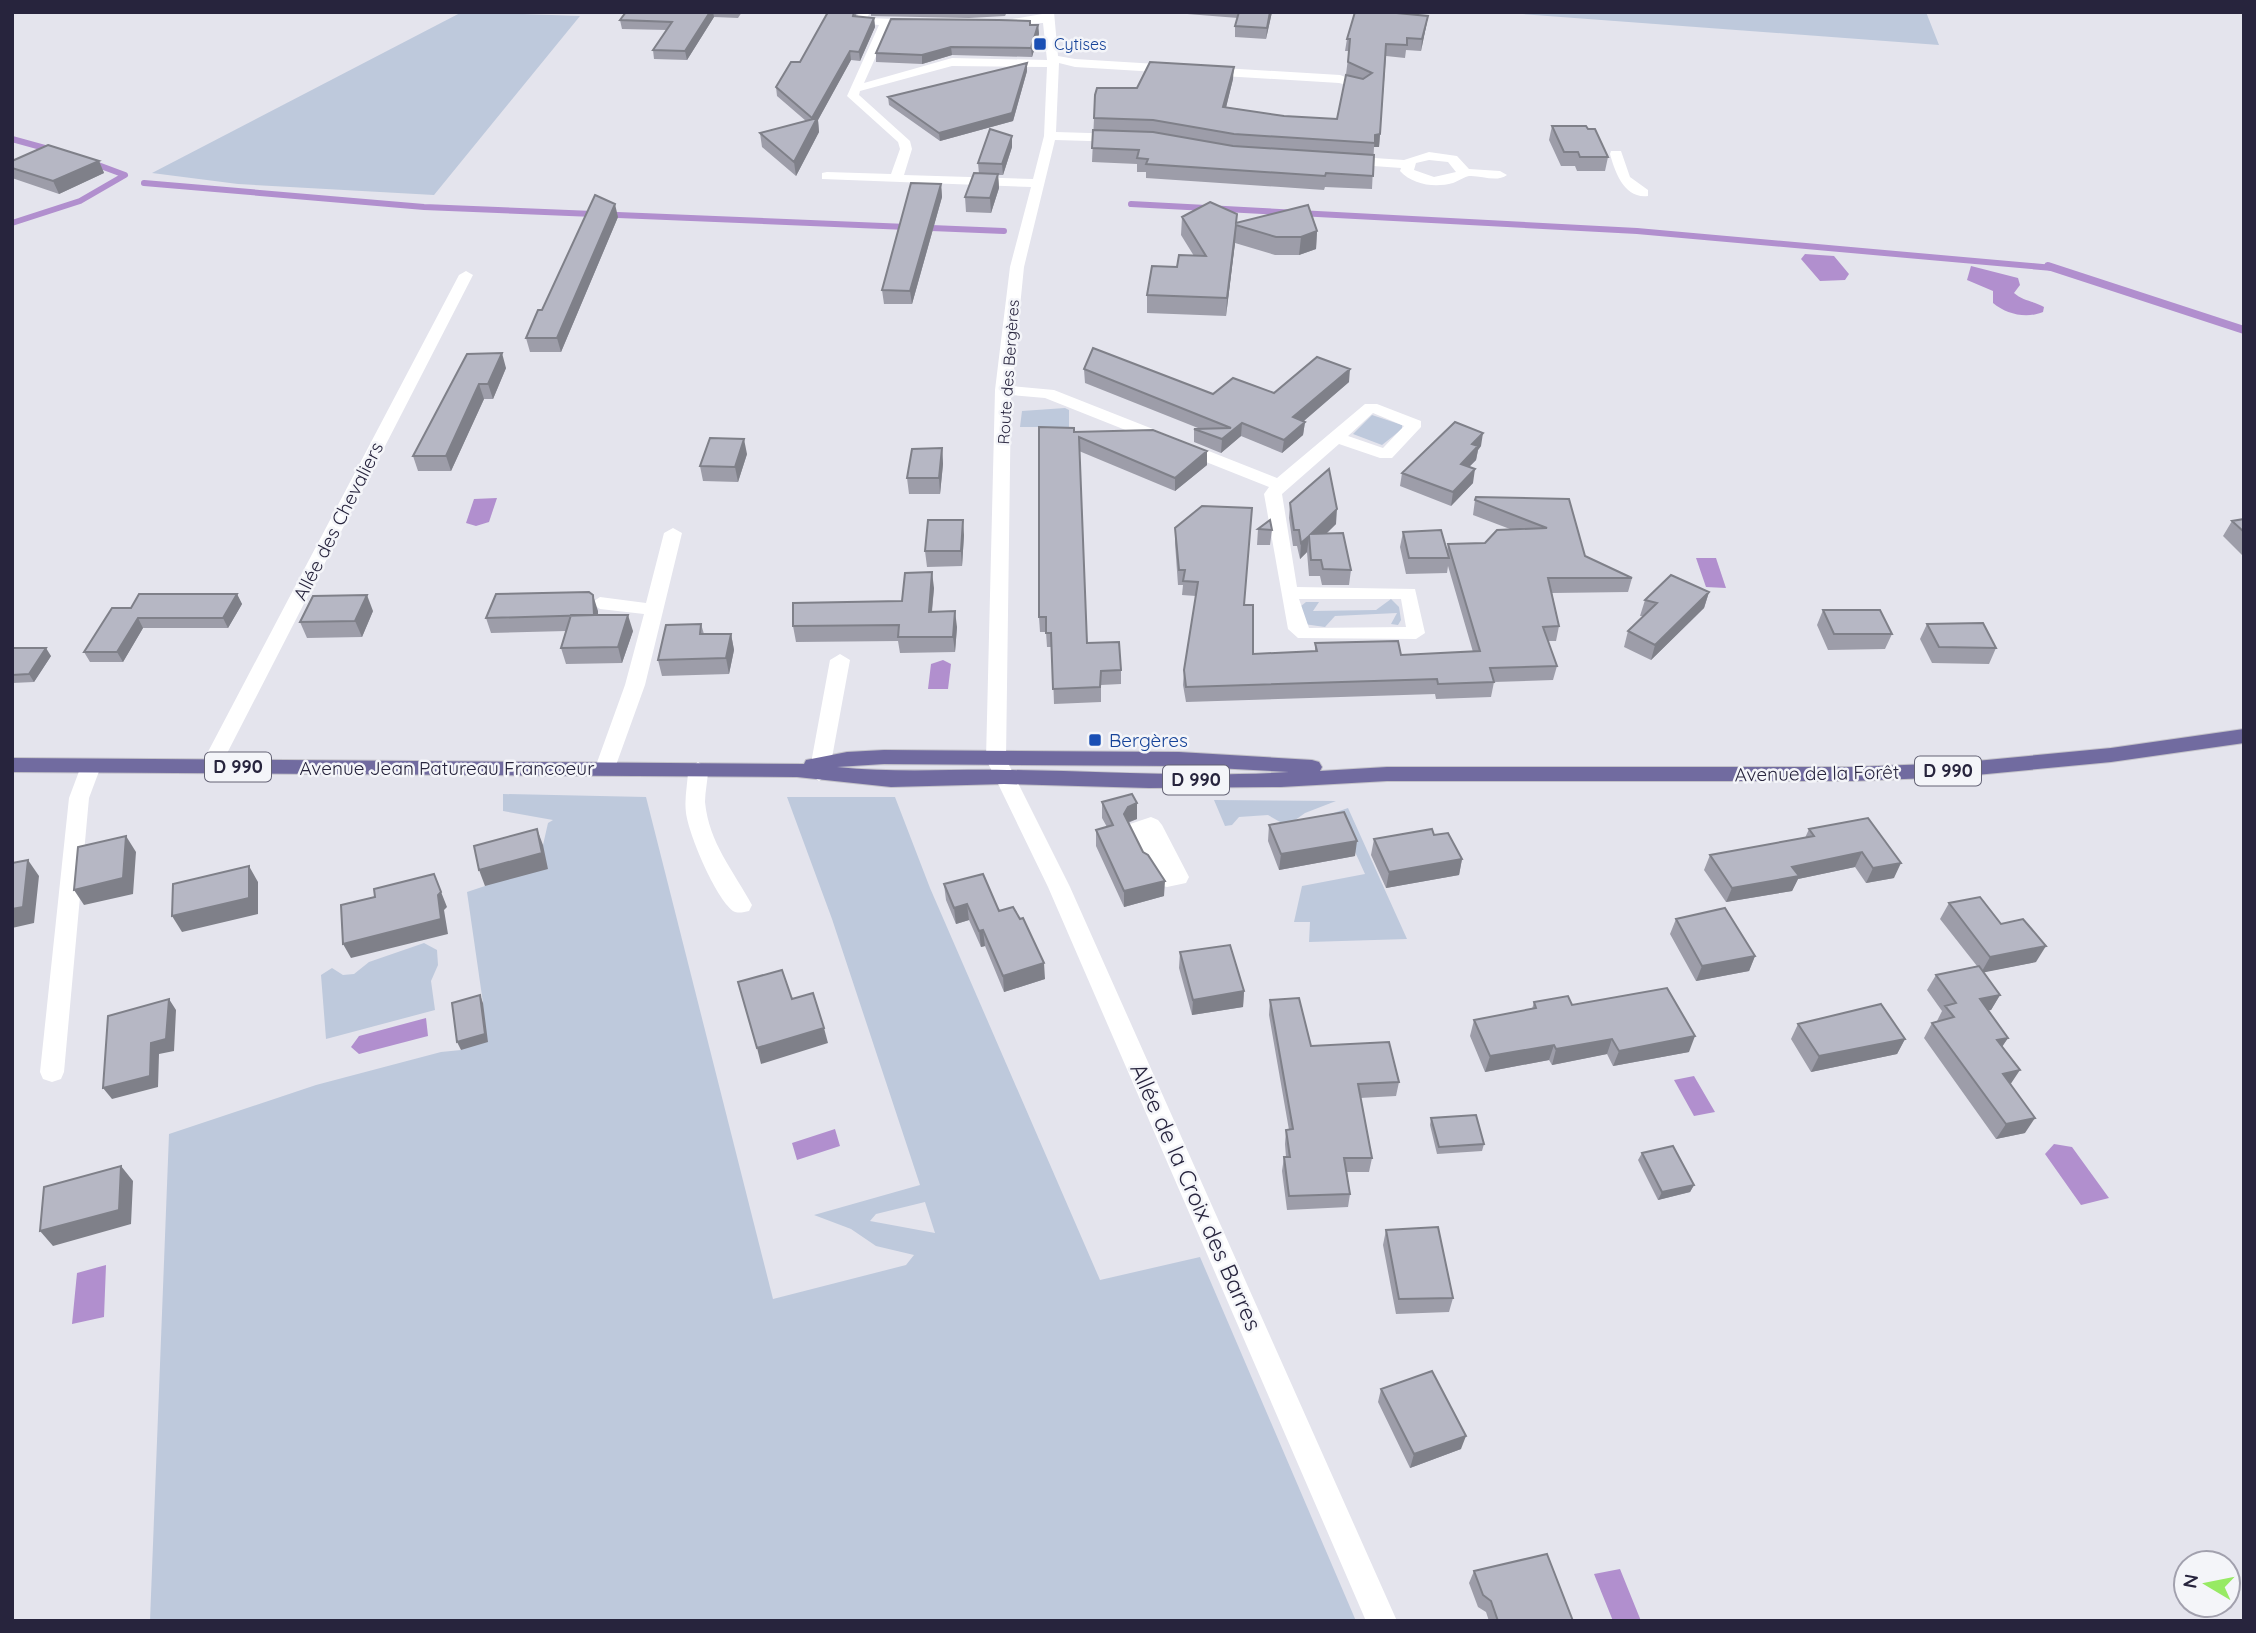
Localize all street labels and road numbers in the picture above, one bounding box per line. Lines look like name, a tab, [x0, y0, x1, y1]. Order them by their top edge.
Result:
street label: Route des Bergères	[993, 299, 1023, 445]
street label: Allée des Chevaliers	[288, 438, 388, 604]
road number: D 990	[205, 752, 271, 782]
street label: Avenue Jean Patureau Francoeur	[300, 756, 595, 780]
road number: D 990	[1915, 756, 1981, 786]
street label: Avenue de la Forêt	[1734, 760, 1900, 786]
road number: D 990	[1163, 766, 1229, 794]
street label: Allée de la Croix des Barres	[1124, 1059, 1269, 1335]

